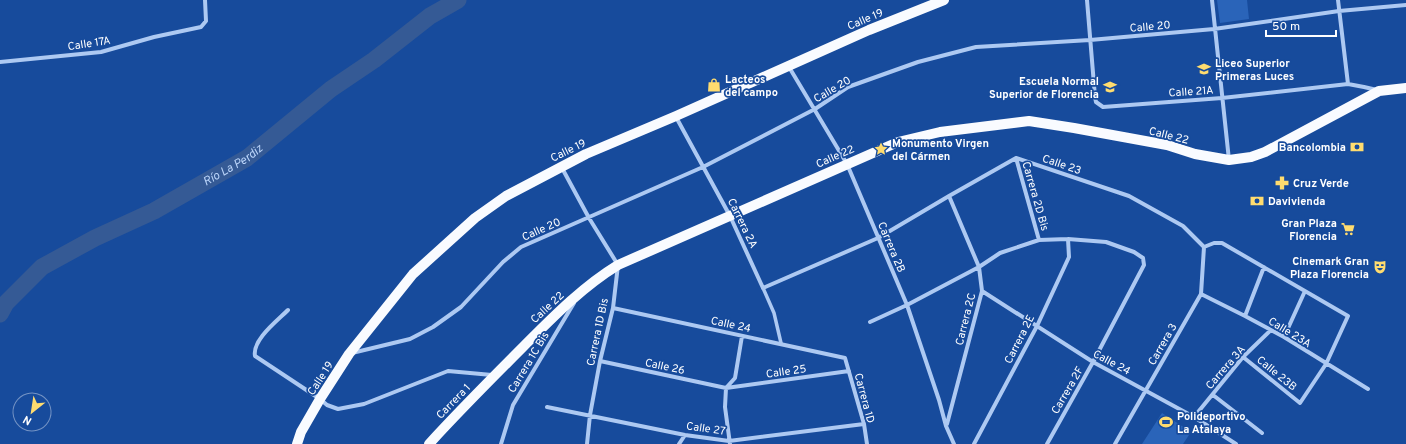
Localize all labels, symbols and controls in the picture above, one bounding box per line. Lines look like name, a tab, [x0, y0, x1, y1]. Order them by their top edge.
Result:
street label: Calle 19	[845, 6, 886, 34]
scale bar	[1266, 12, 1336, 38]
street label: Calle 20	[1129, 18, 1171, 36]
text: 50 m	[1272, 19, 1300, 35]
street label: Calle 17A	[67, 34, 112, 54]
place label: Liceo Superior Primeras Luces	[1215, 57, 1294, 84]
school or university icon: Liceo Superior Primeras Luces	[1196, 61, 1212, 77]
place label: Lacteos del campo	[725, 73, 778, 100]
street label: Calle 20	[811, 74, 854, 106]
place label: Escuela Normal Superior de Florencia	[989, 75, 1099, 102]
shop icon: Lacteos del campo	[706, 77, 722, 93]
school or university icon: Escuela Normal Superior de Florencia	[1102, 79, 1118, 95]
street label: Calle 21A	[1168, 83, 1214, 101]
street label: Calle 22	[1147, 124, 1190, 148]
street label: Calle 19	[548, 136, 589, 165]
place label: Monumento Virgen del Cármen	[892, 137, 989, 164]
bank icon: Bancolombia	[1349, 139, 1365, 155]
water label: Río La Perdiz	[200, 140, 268, 190]
place icon: Monumento Virgen del Cármen	[873, 141, 889, 157]
place label: Bancolombia	[1279, 141, 1346, 155]
street label: Calle 22	[814, 142, 857, 172]
street label: Calle 23	[1040, 152, 1083, 178]
street label: Carrera 2D Bis	[1018, 160, 1052, 233]
pharmacy icon: Cruz Verde	[1274, 175, 1290, 191]
place label: Cruz Verde	[1293, 177, 1349, 191]
bank icon: Davivienda	[1249, 193, 1265, 209]
place label: Davivienda	[1268, 195, 1325, 209]
street label: Carrera 2A	[724, 196, 760, 251]
street label: Calle 20	[520, 215, 563, 245]
place label: Gran Plaza Florencia	[1281, 217, 1337, 244]
street label: Carrera 2B	[874, 220, 908, 275]
supermarket icon: Gran Plaza Florencia	[1340, 221, 1356, 237]
place label: Cinemark Gran Plaza Florencia	[1290, 255, 1369, 282]
theatre icon: Cinemark Gran Plaza Florencia	[1372, 259, 1388, 275]
street label: Calle 22	[528, 289, 567, 327]
street label: Carrera 2C	[953, 292, 979, 347]
street label: Carrera 1D Bis	[584, 297, 612, 367]
street label: Carrera 2E	[1002, 313, 1038, 366]
street label: Calle 24	[709, 314, 752, 336]
street label: Calle 23A	[1265, 315, 1314, 351]
street label: Carrera 3	[1145, 321, 1181, 368]
street label: Carrera 1C Bis	[505, 329, 553, 396]
street label: Carrera 3A	[1203, 343, 1249, 393]
street label: Calle 24	[1090, 347, 1133, 379]
street label: Calle 23B	[1253, 353, 1299, 394]
street label: Calle 26	[644, 356, 686, 378]
street label: Calle 19	[305, 359, 337, 398]
street label: Calle 25	[765, 362, 807, 382]
street label: Carrera 2F	[1049, 364, 1087, 417]
street label: Carrera 1D	[851, 372, 877, 425]
street label: Carrera 1	[433, 381, 474, 422]
north arrow	[12, 392, 52, 432]
place label: Polideportivo La Atalaya	[1177, 410, 1246, 437]
text: N	[21, 412, 34, 428]
sports icon: Polideportivo La Atalaya	[1158, 414, 1174, 430]
street label: Calle 27	[685, 419, 727, 439]

